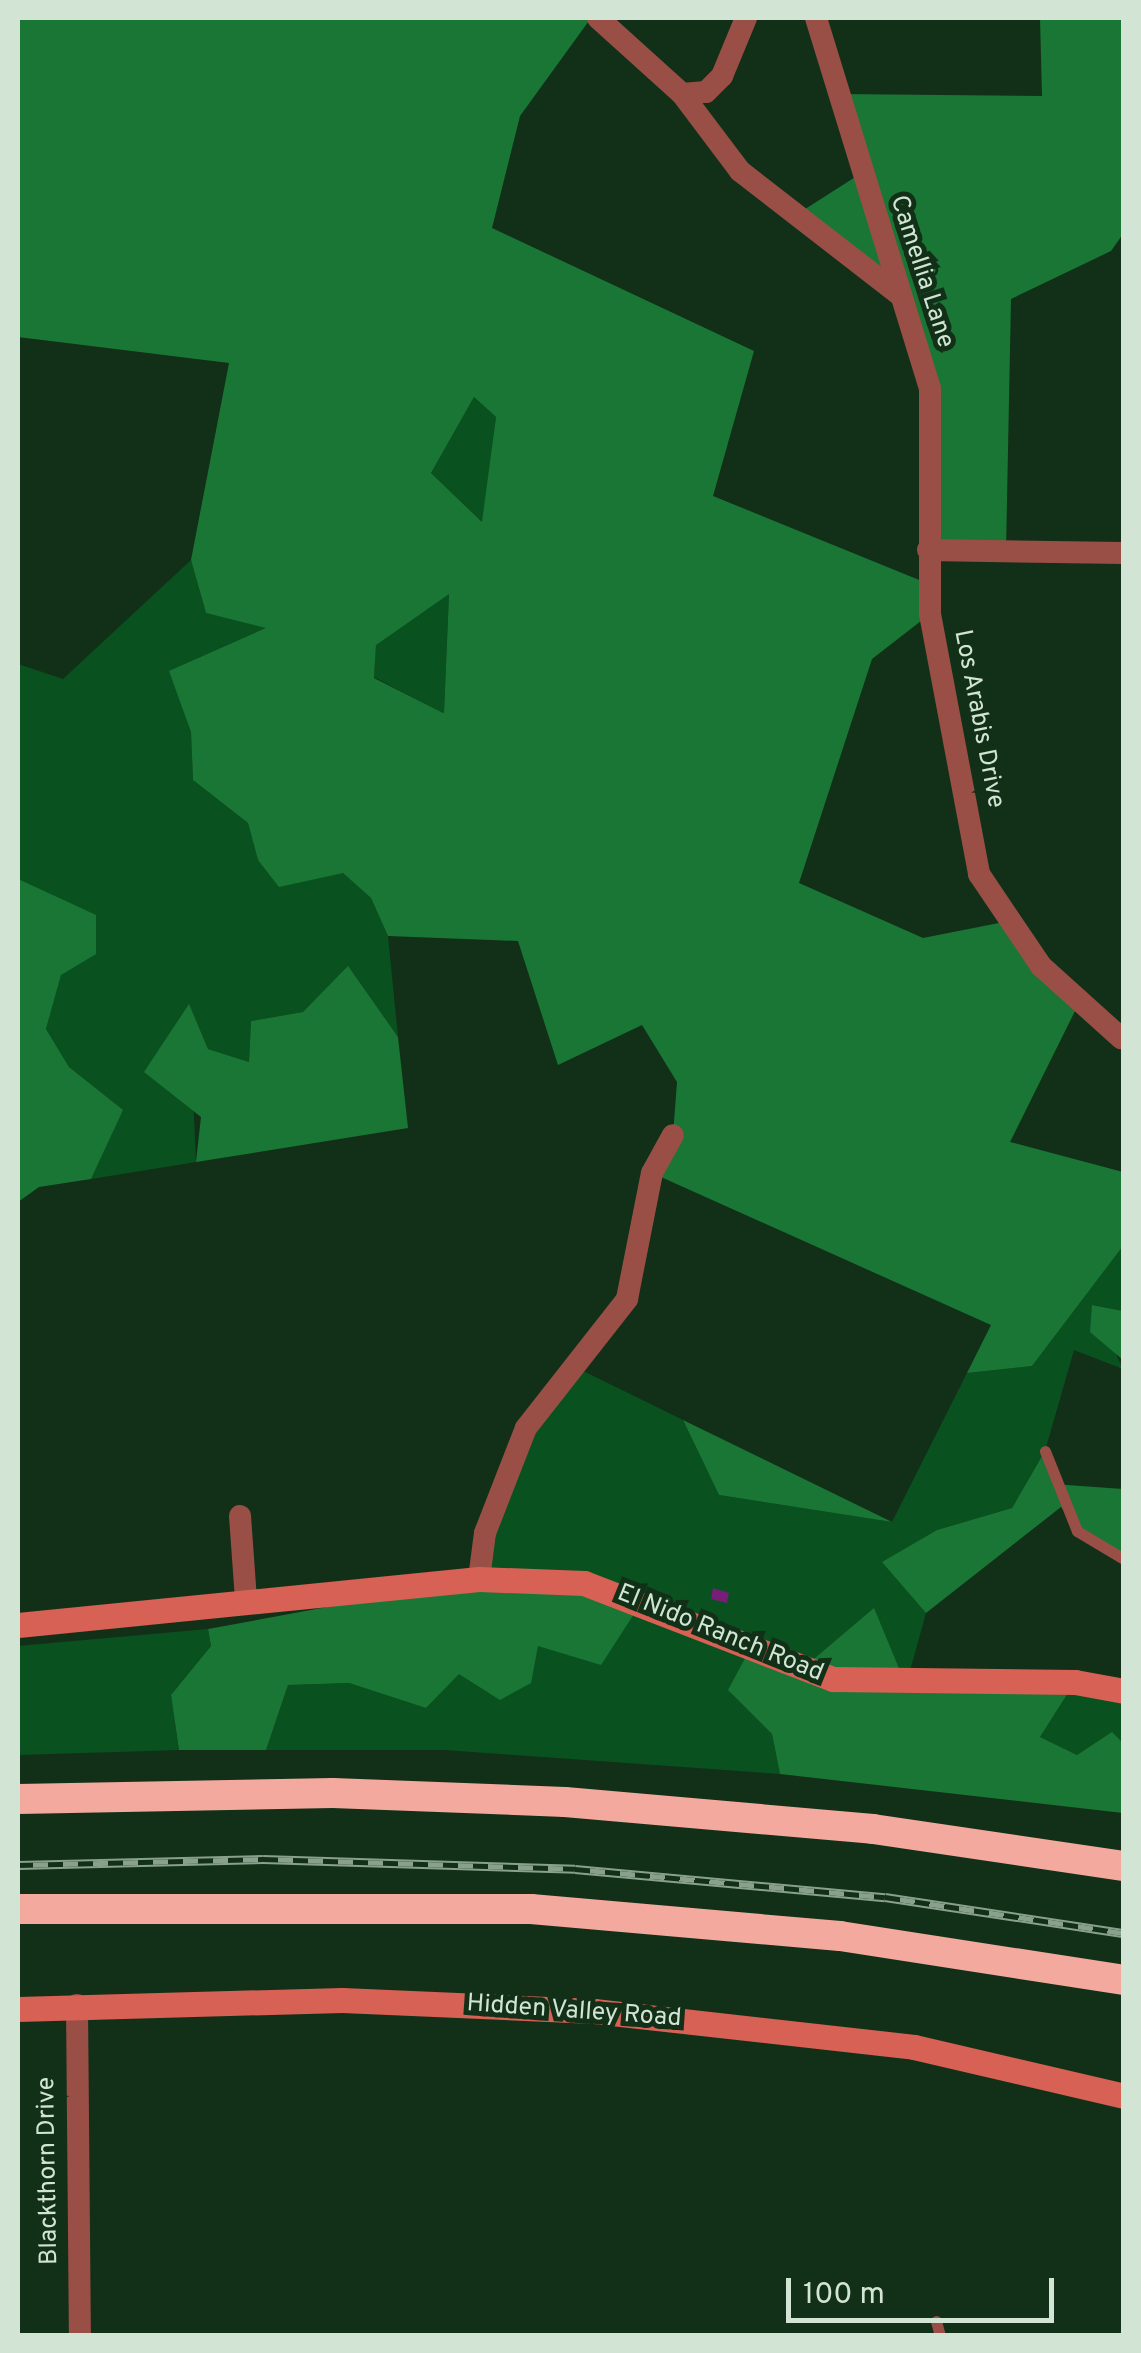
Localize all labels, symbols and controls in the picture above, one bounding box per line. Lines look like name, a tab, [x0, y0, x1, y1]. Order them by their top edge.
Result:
street label: Camellia Lane	[882, 192, 960, 352]
street label: Los Arabis Drive	[946, 627, 1010, 811]
street label: El Nido Ranch Road	[612, 1579, 828, 1689]
street label: Hidden Valley Road	[465, 1989, 683, 2035]
street label: Blackthorn Drive	[32, 2077, 66, 2265]
scale bar	[791, 2258, 1058, 2320]
text: 100 m	[803, 2277, 885, 2314]

